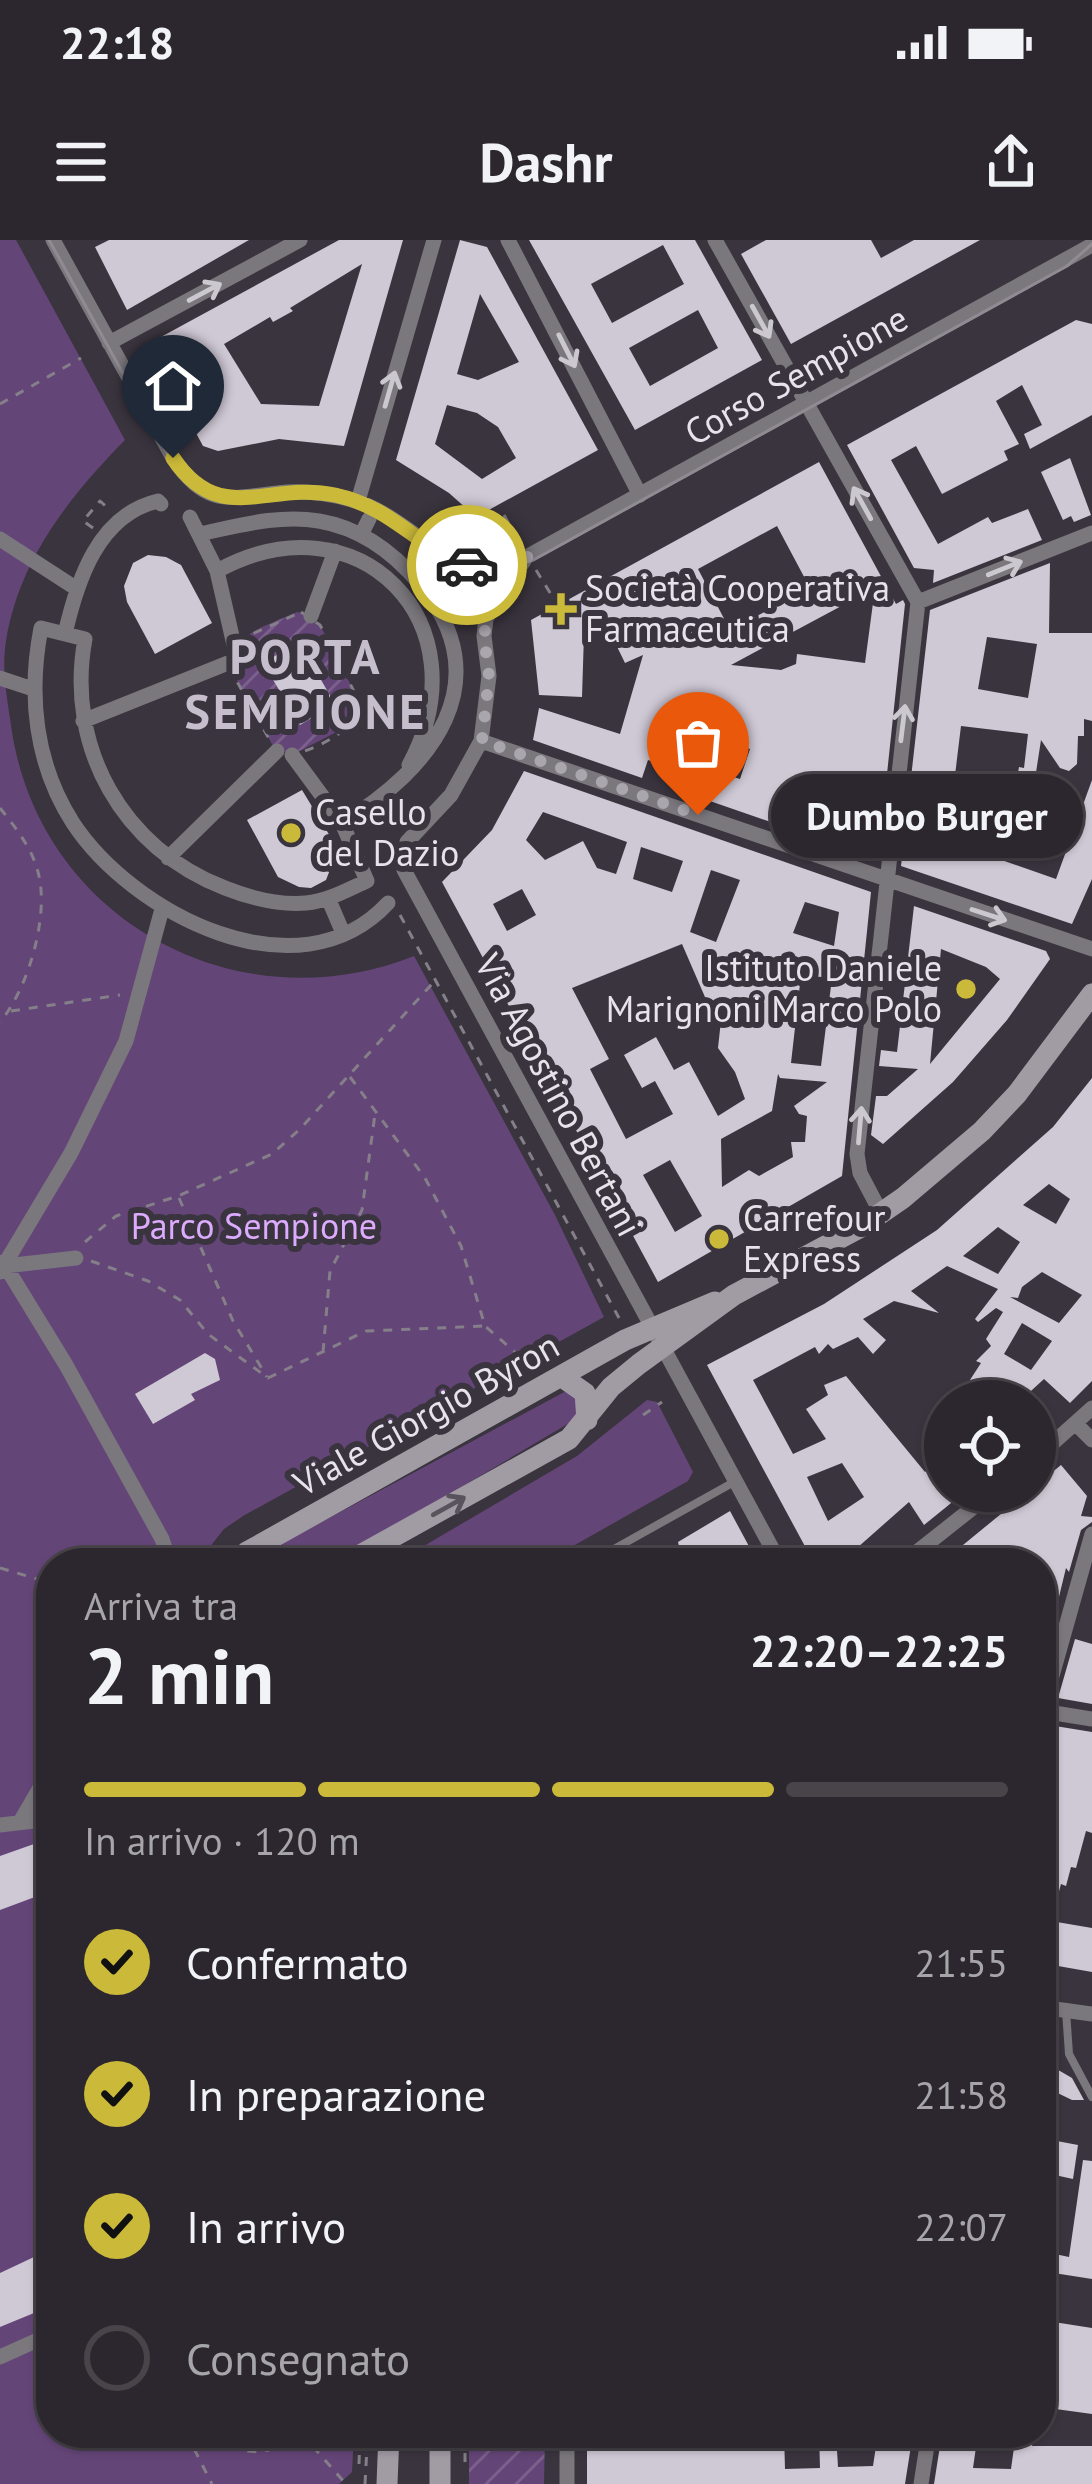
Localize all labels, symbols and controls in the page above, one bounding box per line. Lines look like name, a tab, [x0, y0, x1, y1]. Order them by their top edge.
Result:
text: 22:18	[60, 13, 174, 71]
text: Dashr	[480, 127, 612, 197]
icon: menu	[48, 129, 114, 195]
icon: share	[978, 129, 1044, 195]
one-way arrow	[186, 280, 221, 303]
street label: Corso Sempione	[676, 294, 916, 455]
one-way arrow	[750, 303, 773, 338]
one-way arrow	[556, 333, 579, 368]
pin	[122, 335, 224, 458]
icon: home	[140, 353, 206, 419]
one-way arrow	[381, 371, 403, 409]
one-way arrow	[850, 486, 874, 521]
courier	[407, 505, 527, 625]
icon: car	[434, 532, 500, 598]
one-way arrow	[985, 555, 1022, 577]
place label: Società Cooperativa Farmaceutica	[585, 564, 890, 652]
marker: Società Cooperativa Farmaceutica	[548, 596, 574, 622]
district label: PORTA SEMPIONE	[185, 625, 427, 742]
pin	[647, 692, 749, 815]
one-way arrow	[893, 704, 915, 743]
icon: bag	[665, 710, 731, 776]
callout: Dumbo Burger	[770, 773, 1082, 857]
place label: Casello del Dazio	[315, 788, 459, 876]
text: Dumbo Burger	[806, 790, 1048, 841]
marker: Casello del Dazio	[278, 820, 304, 846]
one-way arrow	[969, 906, 1007, 928]
place label: Istituto Daniele Marignoni Marco Polo	[606, 944, 942, 1032]
street label: Via Agostino Bertani	[465, 945, 654, 1244]
marker: Istituto Daniele Marignoni Marco Polo	[953, 976, 979, 1002]
one-way arrow	[849, 1106, 872, 1145]
place label: Carrefour Express	[743, 1194, 886, 1282]
park label: Parco Sempione	[131, 1202, 377, 1249]
marker: Carrefour Express	[706, 1226, 732, 1252]
street label: Viale Giorgio Byron	[284, 1321, 567, 1506]
map controls	[924, 1380, 1056, 1512]
button: locate	[924, 1380, 1056, 1512]
one-way arrow	[430, 1494, 465, 1518]
text: Arriva tra	[84, 1580, 238, 1631]
text: 22:20–22:25	[750, 1621, 1008, 1679]
text: 2 min	[84, 1625, 274, 1726]
text: In arrivo · 120 m	[84, 1815, 360, 1866]
icon: check	[84, 1929, 150, 1995]
text: Confermato	[186, 1933, 409, 1991]
text: 21:55	[914, 1937, 1008, 1988]
icon: check	[84, 2061, 150, 2127]
text: In preparazione	[186, 2065, 486, 2123]
text: 21:58	[914, 2069, 1008, 2120]
icon: check	[84, 2193, 150, 2259]
text: In arrivo	[186, 2197, 346, 2255]
text: 22:07	[914, 2201, 1008, 2252]
text: Consegnato	[186, 2329, 410, 2387]

